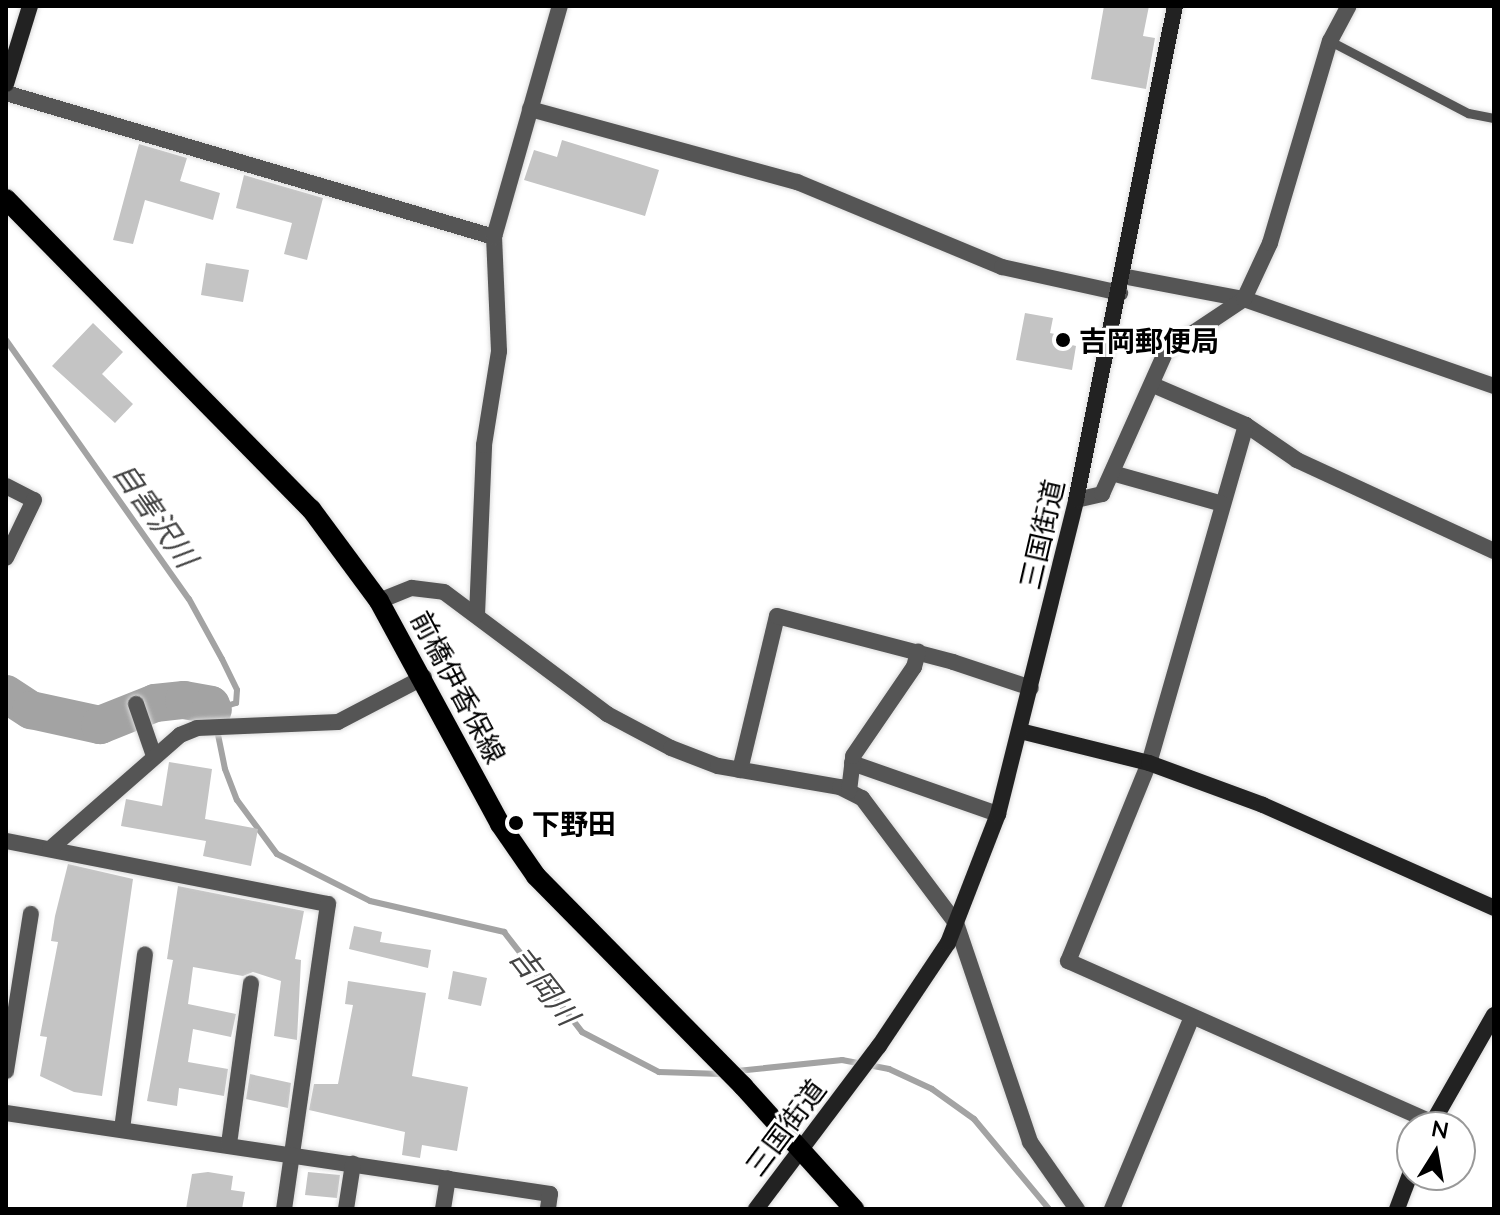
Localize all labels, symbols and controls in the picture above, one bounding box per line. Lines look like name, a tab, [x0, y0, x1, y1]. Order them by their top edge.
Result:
place label: 吉岡郵便局	[1079, 323, 1219, 357]
marker: 吉岡郵便局	[1054, 331, 1072, 349]
water label: 自害沢川	[107, 455, 205, 573]
street label: 三国街道	[1012, 476, 1070, 592]
street label: 前橋伊香保線	[405, 605, 513, 769]
place label: 下野田	[532, 806, 616, 840]
marker: 下野田	[507, 814, 525, 832]
water label: 吉岡川	[503, 938, 587, 1032]
street label: 三国街道	[738, 1072, 832, 1182]
north arrow	[1396, 1111, 1476, 1191]
text: N	[1429, 1114, 1451, 1144]

